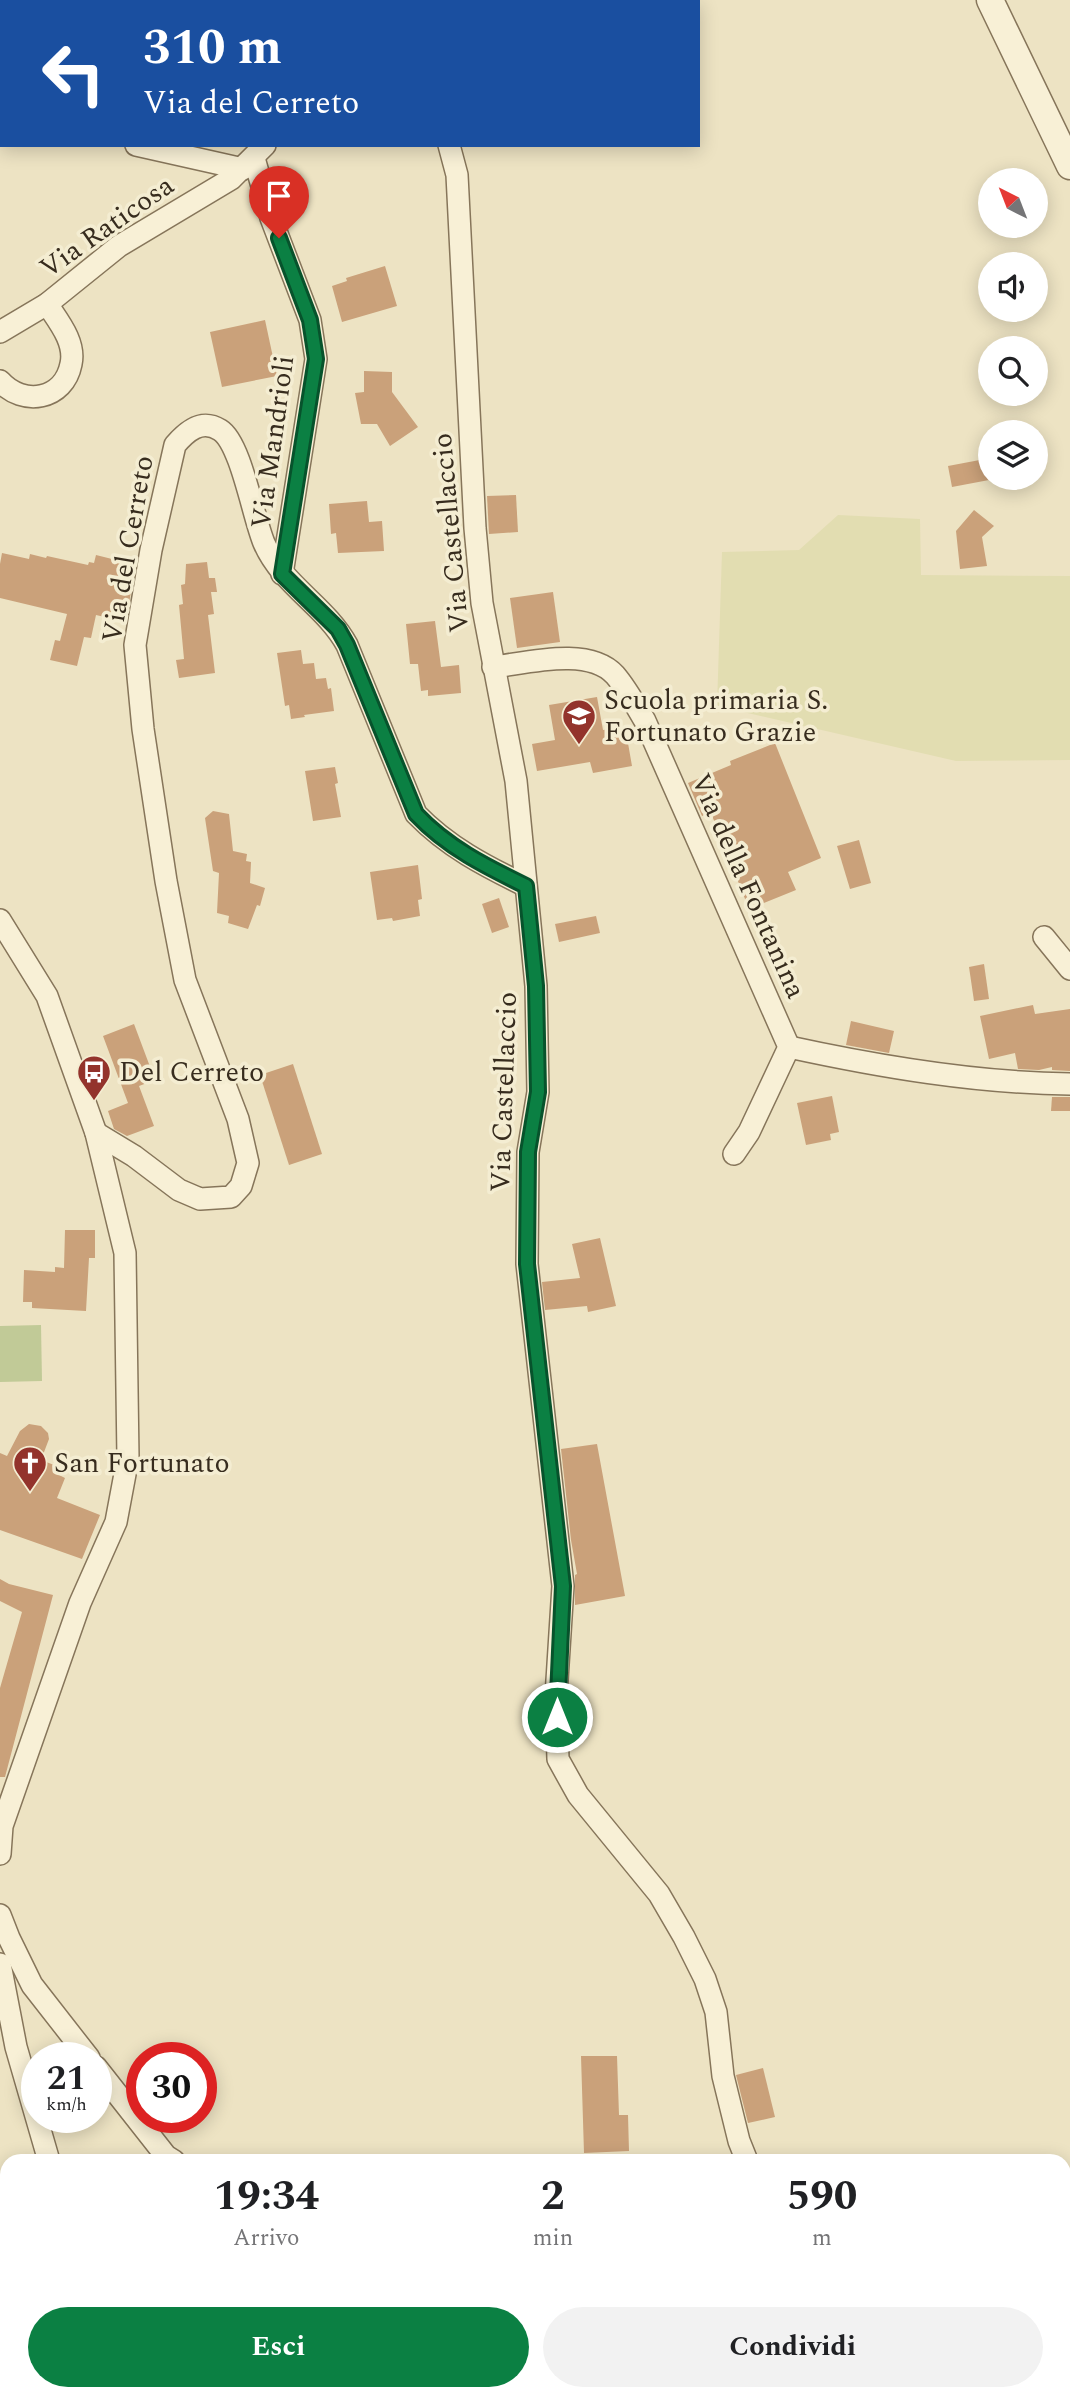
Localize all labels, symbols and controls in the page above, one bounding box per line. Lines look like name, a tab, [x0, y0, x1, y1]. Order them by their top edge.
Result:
text: 310 m	[143, 11, 282, 86]
icon: left	[28, 28, 119, 119]
text: Via del Cerreto	[143, 79, 359, 128]
street label: Via Raticosa	[31, 165, 183, 289]
pin	[249, 166, 309, 238]
north arrow	[978, 168, 1048, 238]
map controls	[978, 168, 1048, 490]
icon: arrive	[260, 177, 298, 215]
button: sound	[978, 252, 1048, 322]
button: search	[978, 336, 1048, 406]
street label: Via Mandrioli	[240, 353, 306, 531]
button: layers	[978, 420, 1048, 490]
street label: Via Castellaccio	[421, 431, 481, 635]
street label: Via del Cerreto	[90, 452, 166, 646]
place label: Scuola primaria S. Fortunato Grazie	[604, 679, 828, 754]
school or university icon: Scuola primaria S. Fortunato Grazie	[560, 697, 598, 746]
street label: Via della Fontanina	[679, 766, 817, 1006]
street label: Via Castellaccio	[479, 991, 529, 1193]
place label: Del Cerreto	[119, 1051, 264, 1094]
bus stop icon: Del Cerreto	[75, 1053, 113, 1102]
place label: San Fortunato	[54, 1442, 230, 1485]
church icon: San Fortunato	[11, 1444, 49, 1493]
position arrow	[520, 1680, 594, 1754]
speed limit sign: 30	[126, 2042, 217, 2133]
text: 21	[47, 2052, 86, 2105]
text: km/h	[46, 2091, 87, 2118]
text: 19:34	[214, 2165, 319, 2228]
text: 2	[541, 2165, 565, 2228]
text: 590	[787, 2165, 857, 2228]
text: Arrivo	[233, 2221, 299, 2256]
text: min	[533, 2221, 573, 2256]
text: m	[812, 2221, 832, 2256]
button: Esci	[28, 2307, 529, 2387]
button: Condividi	[543, 2307, 1043, 2387]

